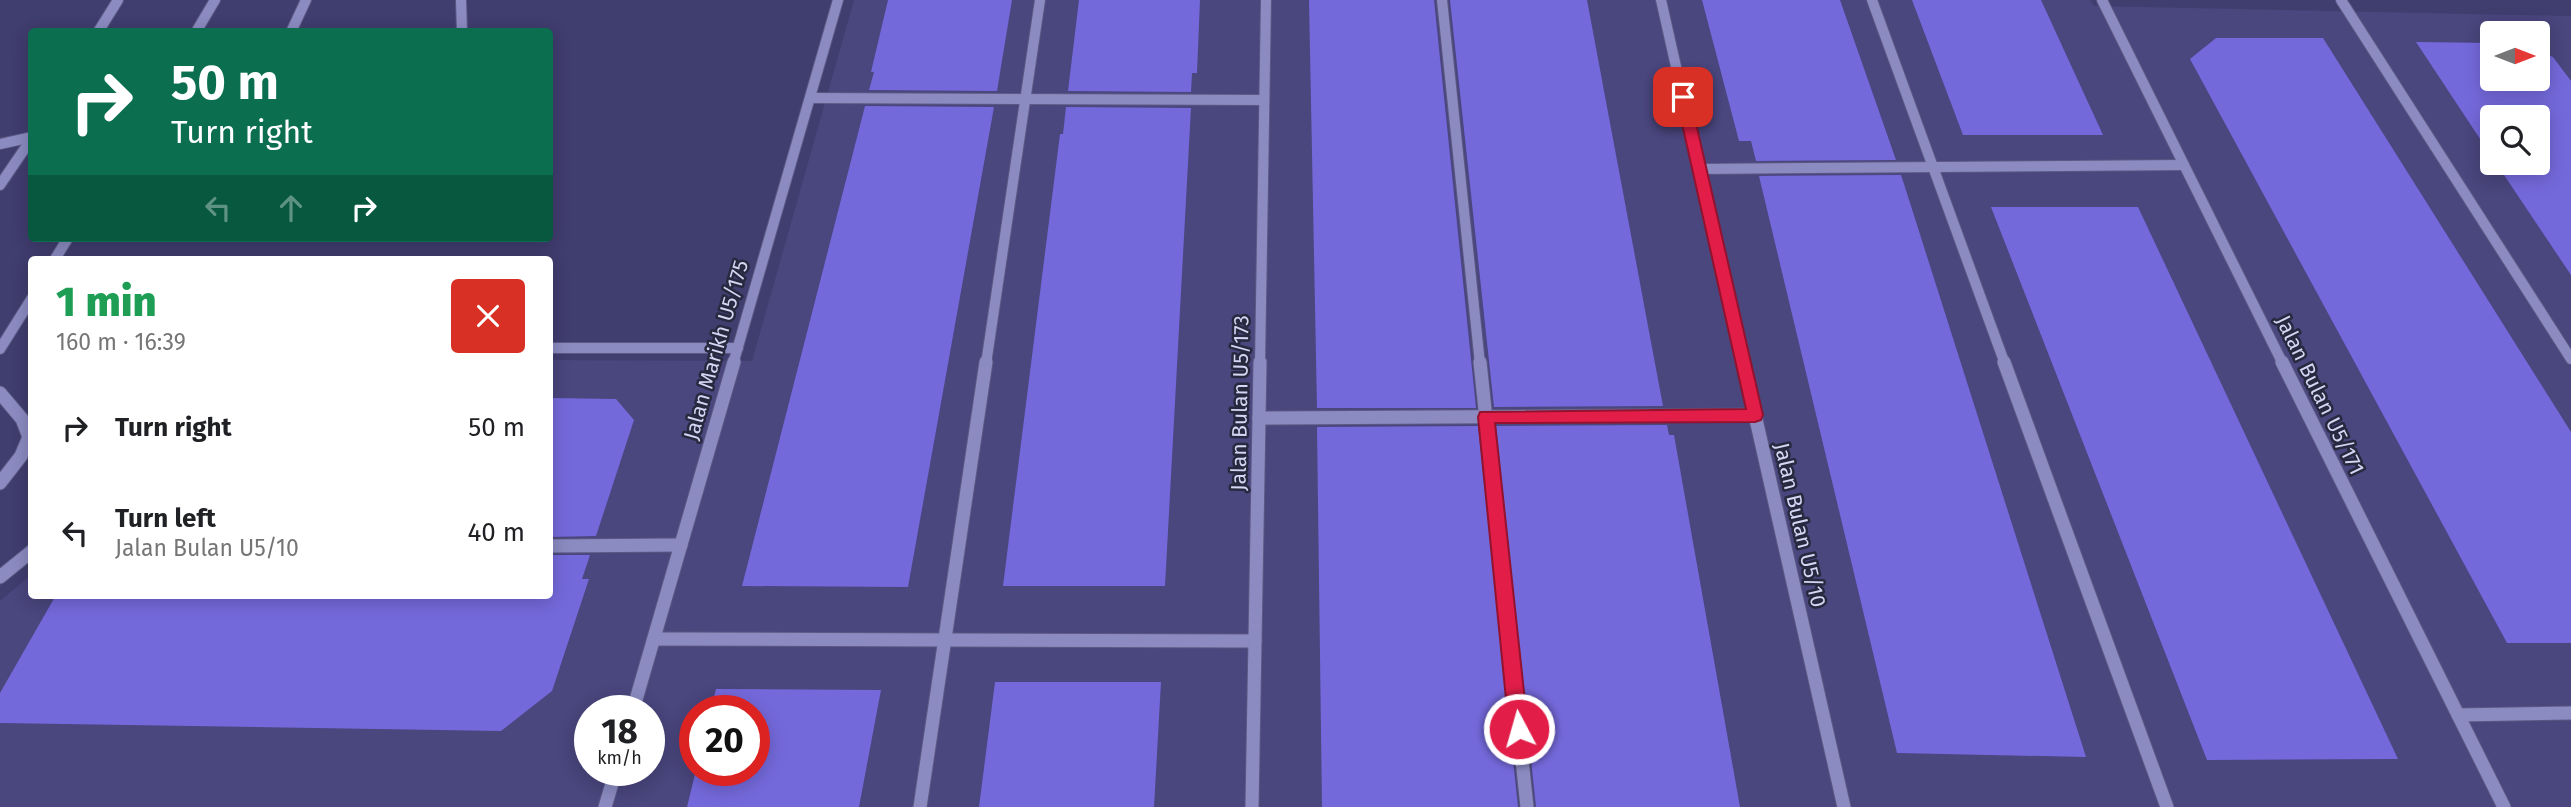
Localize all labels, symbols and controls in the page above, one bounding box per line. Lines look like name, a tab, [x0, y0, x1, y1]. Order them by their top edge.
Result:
north arrow	[2480, 21, 2550, 91]
map controls	[2480, 21, 2550, 175]
text: 50 m	[171, 53, 279, 112]
icon: right	[56, 56, 147, 147]
pin	[1653, 67, 1713, 127]
icon: arrive	[1664, 78, 1702, 116]
button: search	[2480, 105, 2550, 175]
text: Turn right	[171, 113, 313, 151]
icon: left	[199, 189, 237, 227]
icon: ahead	[272, 189, 310, 227]
icon: right	[345, 189, 383, 227]
street label: Jalan Marikh U5/175	[678, 257, 754, 443]
text: 1 min	[56, 277, 157, 327]
button: close	[451, 279, 525, 353]
street label: Jalan Bulan U5/171	[2270, 311, 2370, 479]
street label: Jalan Bulan U5/173	[1225, 315, 1255, 491]
text: 160 m · 16:39	[56, 328, 186, 356]
icon: right	[56, 409, 94, 447]
text: Turn right	[115, 412, 232, 443]
text: 50 m	[468, 412, 525, 443]
street label: Jalan Bulan U5/10	[1768, 440, 1832, 610]
text: Turn left	[115, 503, 216, 534]
icon: left	[56, 514, 94, 552]
text: 40 m	[467, 517, 525, 548]
text: Jalan Bulan U5/10	[115, 534, 299, 562]
position arrow	[1482, 692, 1556, 766]
speed limit sign: 20	[679, 695, 770, 786]
text: 18	[601, 710, 638, 752]
text: km/h	[597, 747, 642, 769]

